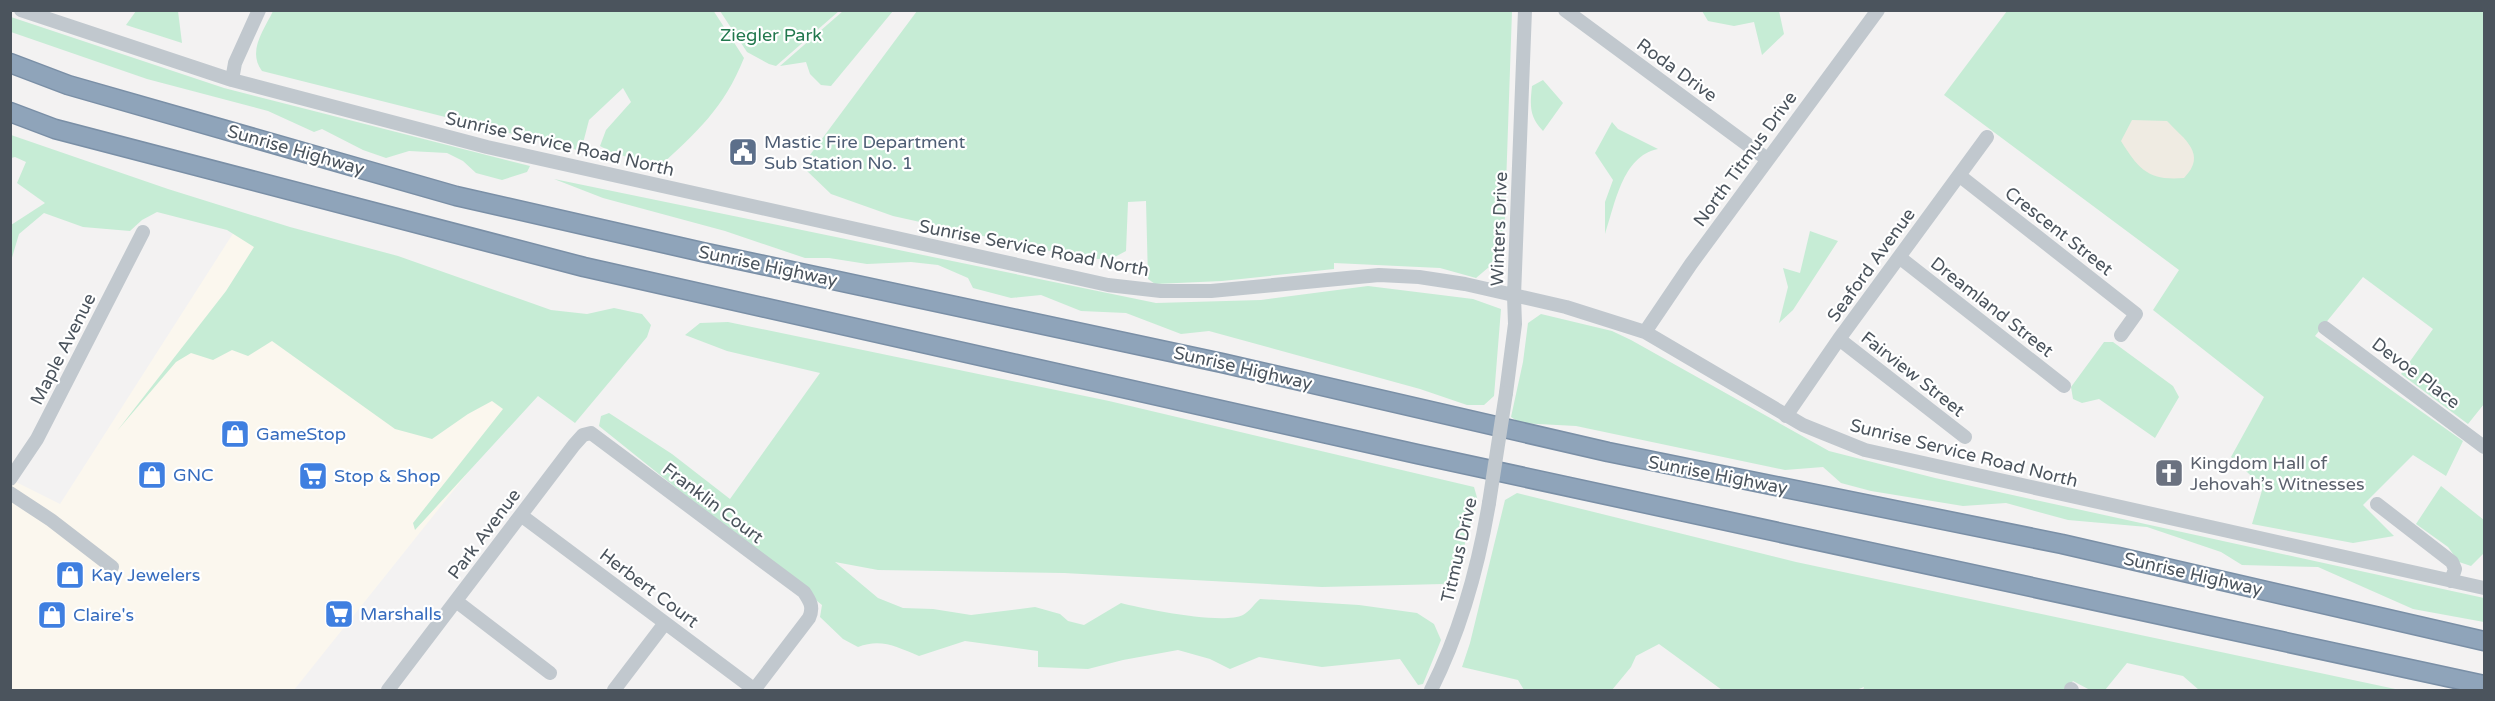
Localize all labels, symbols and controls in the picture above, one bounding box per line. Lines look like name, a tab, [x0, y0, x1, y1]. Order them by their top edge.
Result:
park label: Ziegler Park	[720, 24, 822, 46]
street label: Roda Drive	[1632, 33, 1722, 107]
street label: North Titmus Drive	[1689, 87, 1801, 231]
street label: Sunrise Service Road North	[443, 107, 677, 181]
street label: Sunrise Highway	[225, 120, 367, 180]
place label: Mastic Fire Department Sub Station No. 1	[764, 131, 965, 174]
public building icon: Mastic Fire Department Sub Station No. 1	[727, 136, 759, 168]
street label: Winters Drive	[1486, 171, 1512, 287]
street label: Crescent Street	[2000, 182, 2118, 280]
street label: Seaford Avenue	[1822, 204, 1920, 326]
street label: Sunrise Service Road North	[917, 215, 1151, 281]
street label: Sunrise Highway	[696, 241, 840, 292]
street label: Dreamland Street	[1926, 252, 2058, 362]
street label: Maple Avenue	[25, 289, 101, 409]
street label: Fairview Street	[1857, 327, 1969, 421]
street label: Devoe Place	[2368, 333, 2464, 413]
street label: Sunrise Highway	[1172, 341, 1315, 395]
street label: Sunrise Service Road North	[1848, 414, 2080, 492]
shop icon: GameStop	[219, 418, 251, 450]
place label: GameStop	[256, 423, 346, 445]
street label: Sunrise Highway	[1646, 451, 1790, 499]
place label: Kingdom Hall of Jehovah’s Witnesses	[2190, 452, 2365, 495]
church icon: Kingdom Hall of Jehovah’s Witnesses	[2153, 457, 2185, 489]
street label: Franklin Court	[658, 458, 768, 548]
shop icon: GNC	[136, 459, 168, 491]
supermarket icon: Stop & Shop	[297, 460, 329, 492]
place label: GNC	[173, 464, 214, 486]
place label: Stop & Shop	[334, 465, 441, 487]
street label: Park Avenue	[443, 484, 525, 584]
street label: Titmus Drive	[1436, 495, 1482, 605]
street label: Herbert Court	[595, 544, 703, 632]
street label: Sunrise Highway	[2122, 547, 2265, 601]
shop icon: Kay Jewelers	[54, 559, 86, 591]
place label: Kay Jewelers	[91, 564, 200, 586]
supermarket icon: Marshalls	[323, 598, 355, 630]
shop icon: Claire's	[36, 599, 68, 631]
place label: Marshalls	[360, 603, 442, 625]
place label: Claire's	[73, 604, 134, 626]

